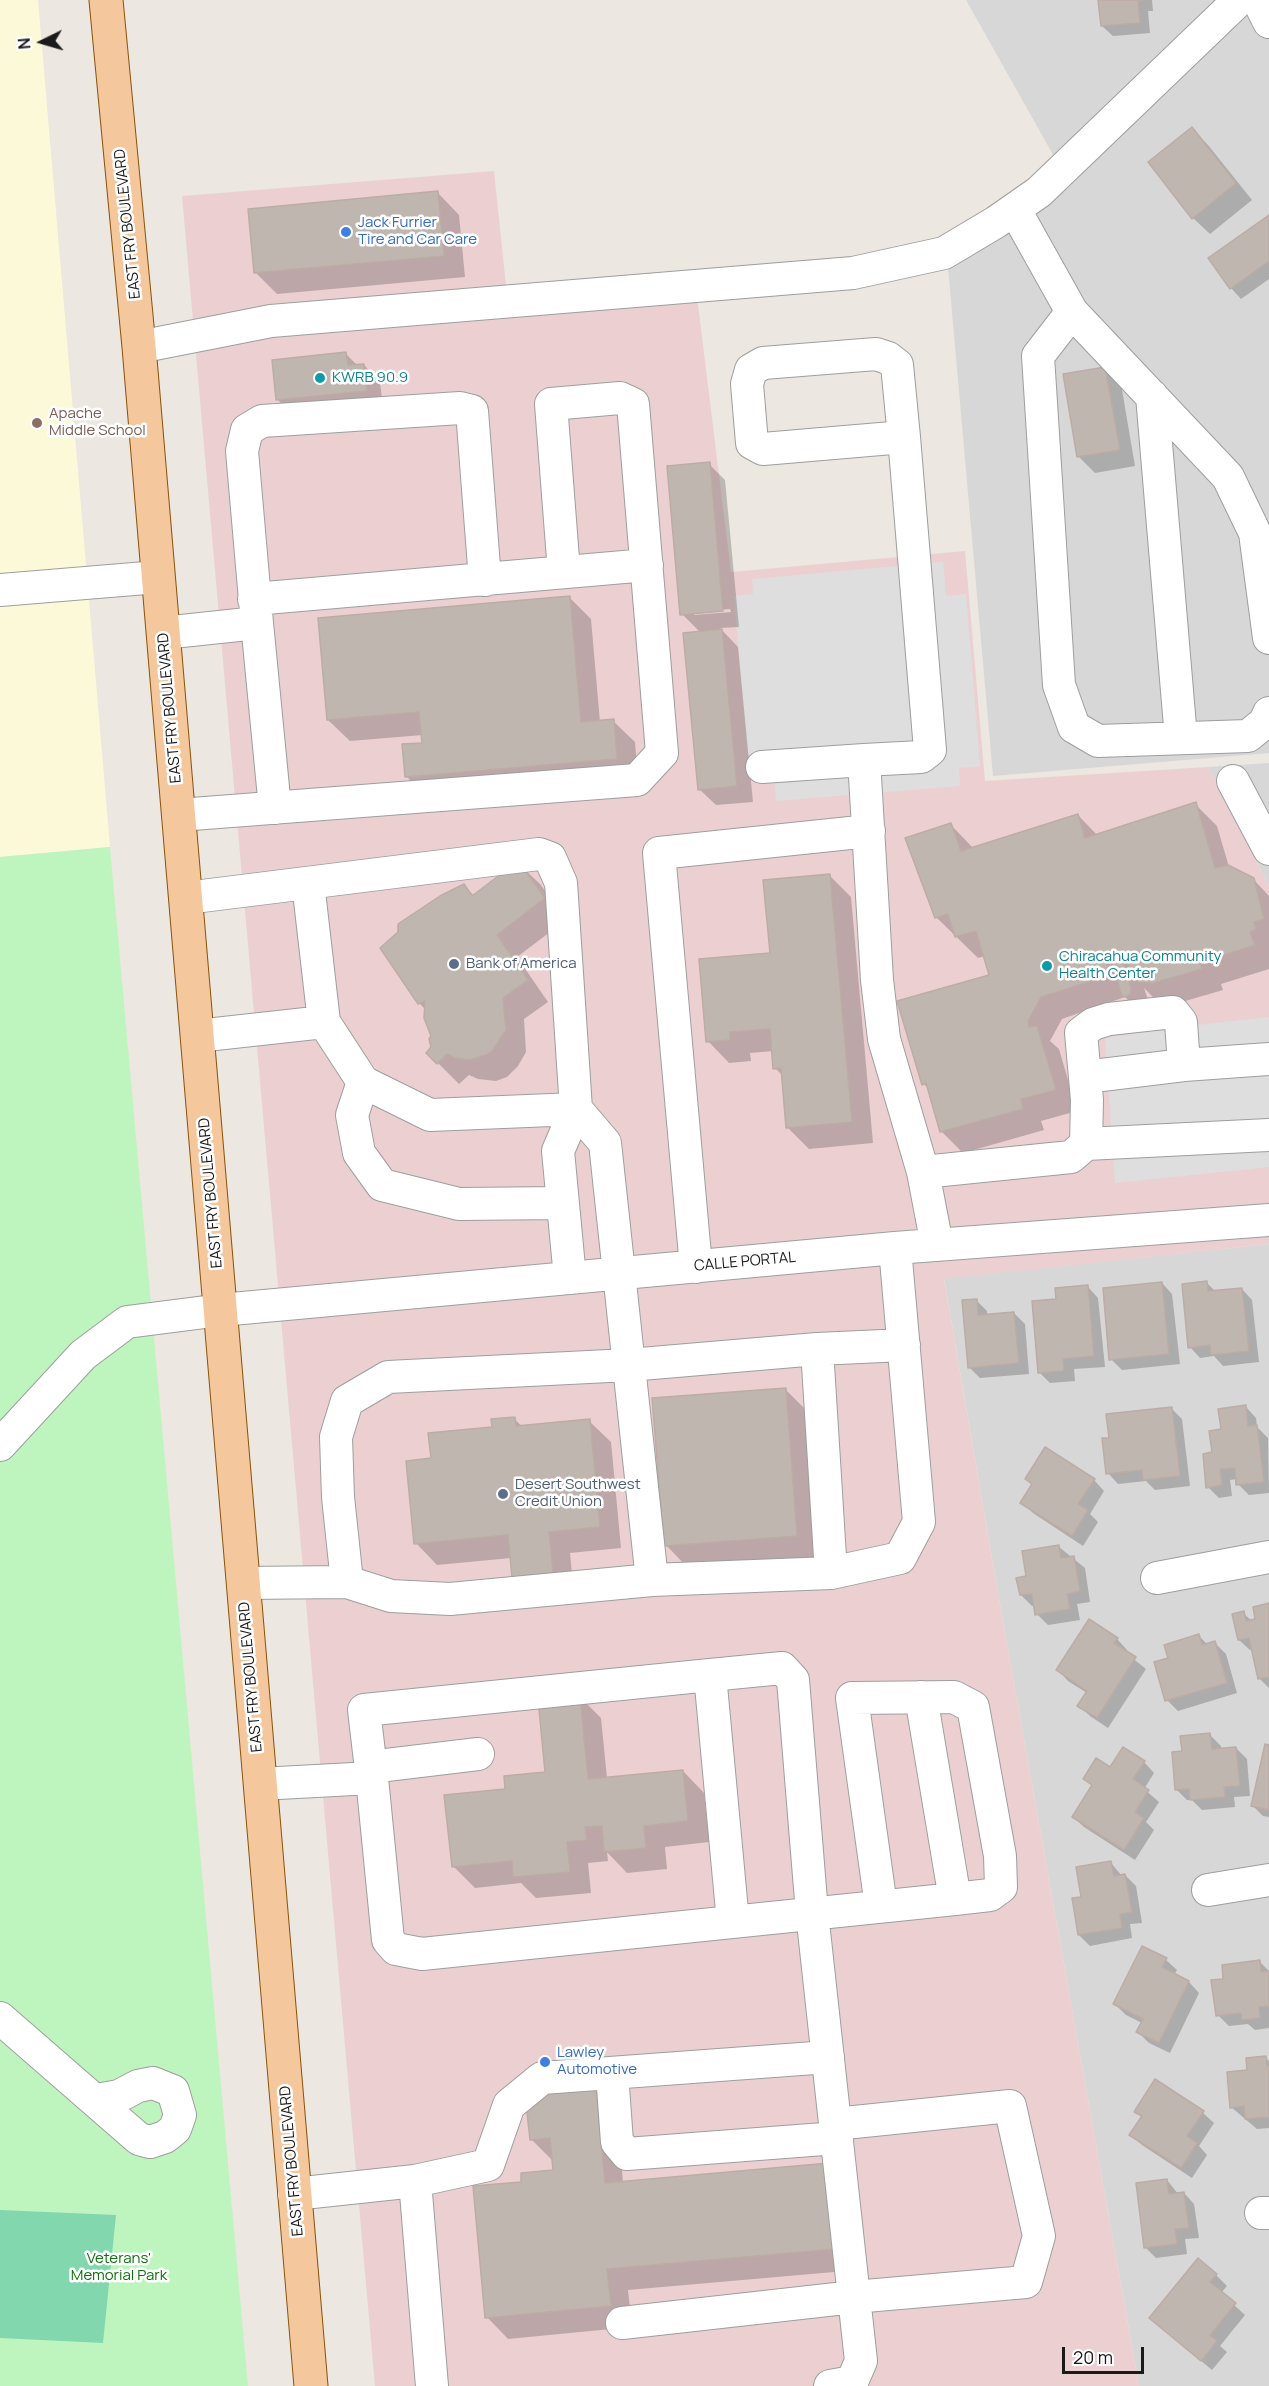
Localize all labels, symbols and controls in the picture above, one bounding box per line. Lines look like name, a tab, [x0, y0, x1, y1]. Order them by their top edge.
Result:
north arrow	[12, 12, 72, 72]
text: N	[13, 37, 36, 50]
street label: EAST FRY BOULEVARD	[111, 148, 145, 300]
place label: Jack Furrier Tire and Car Care	[358, 214, 477, 249]
marker: Jack Furrier Tire and Car Care	[339, 225, 353, 239]
place label: KWRB 90.9	[332, 369, 408, 387]
marker: KWRB 90.9	[313, 371, 327, 385]
place label: Apache Middle School	[49, 405, 146, 440]
marker: Apache Middle School	[30, 416, 44, 430]
street label: EAST FRY BOULEVARD	[154, 632, 186, 784]
place label: Chiracahua Community Health Center	[1059, 948, 1221, 983]
place label: Bank of America	[466, 955, 577, 973]
marker: Bank of America	[447, 957, 461, 971]
marker: Chiracahua Community Health Center	[1040, 959, 1054, 973]
street label: EAST FRY BOULEVARD	[195, 1117, 227, 1269]
street label: CALLE PORTAL	[693, 1249, 797, 1275]
place label: Desert Southwest Credit Union	[515, 1476, 641, 1511]
marker: Desert Southwest Credit Union	[496, 1487, 510, 1501]
street label: EAST FRY BOULEVARD	[235, 1601, 267, 1753]
place label: Lawley Automotive	[557, 2044, 637, 2079]
marker: Lawley Automotive	[538, 2055, 552, 2069]
street label: EAST FRY BOULEVARD	[276, 2085, 308, 2237]
park label: Veterans' Memorial Park	[71, 2250, 167, 2285]
scale bar	[1065, 2335, 1148, 2373]
text: 20 m	[1073, 2345, 1113, 2369]

